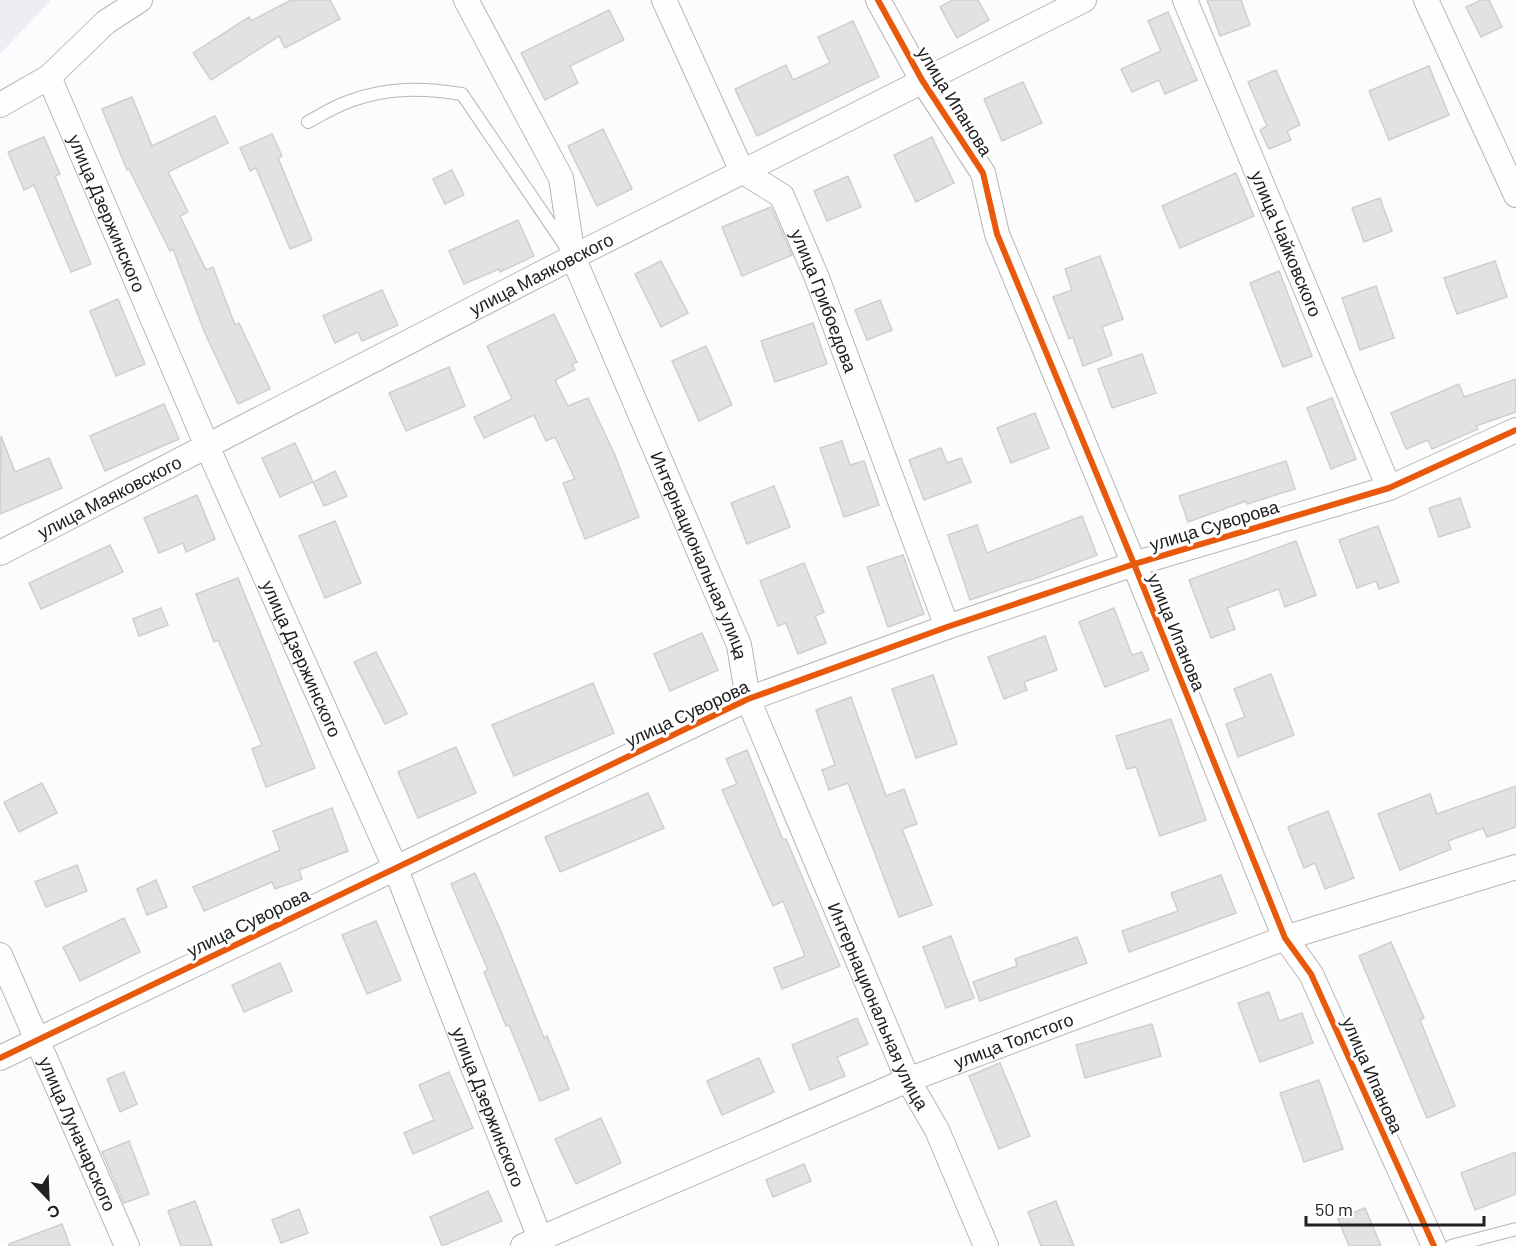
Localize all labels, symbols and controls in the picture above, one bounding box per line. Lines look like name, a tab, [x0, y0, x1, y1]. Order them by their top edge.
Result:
street label: улица Ипанова	[913, 42, 998, 161]
street label: улица Дзержинского	[64, 131, 151, 295]
street label: улица Чайковского	[1247, 167, 1327, 320]
street label: улица Грибоедова	[786, 226, 862, 376]
street label: улица Маяковского	[465, 228, 617, 320]
street label: Интернациональная улица	[646, 448, 752, 662]
street label: улица Маяковского	[34, 450, 185, 543]
street label: улица Суворова	[1147, 495, 1282, 555]
street label: улица Ипанова	[1143, 570, 1211, 695]
street label: улица Дзержинского	[257, 577, 346, 740]
street label: улица Суворова	[622, 674, 753, 751]
street label: улица Суворова	[183, 882, 314, 961]
street label: Интернациональная улица	[824, 899, 934, 1114]
street label: улица Толстого	[951, 1008, 1076, 1073]
street label: улица Ипанова	[1338, 1013, 1409, 1138]
street label: улица Дзержинского	[448, 1024, 530, 1190]
street label: улица Луначарского	[35, 1053, 121, 1214]
north arrow	[18, 1168, 78, 1228]
scale bar	[1306, 1189, 1484, 1227]
text: 50 m	[1315, 1198, 1353, 1220]
text: С	[45, 1201, 63, 1223]

